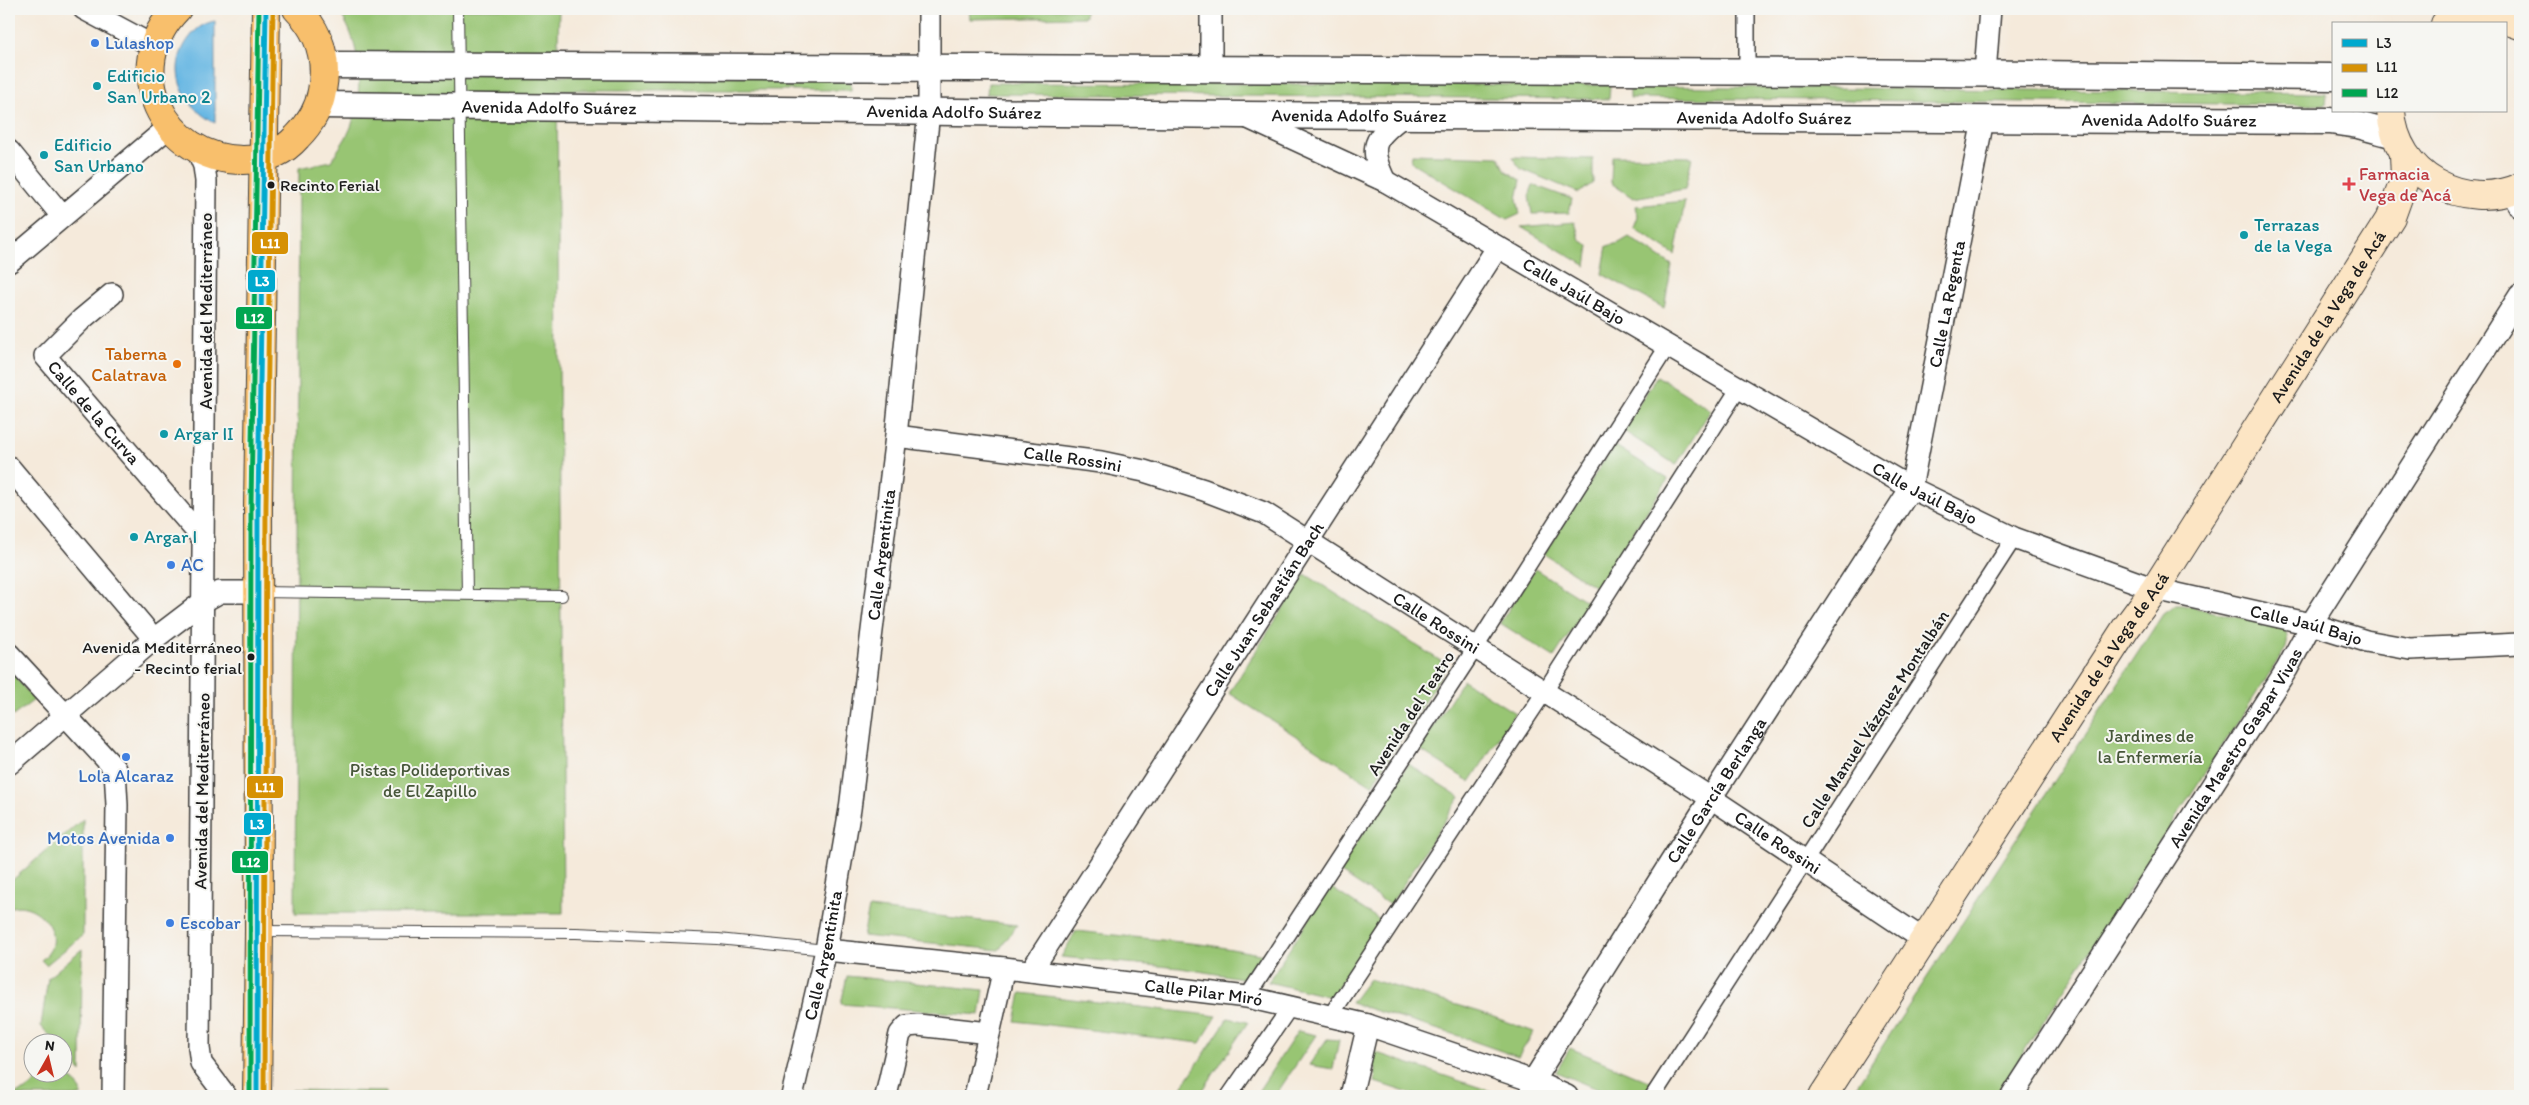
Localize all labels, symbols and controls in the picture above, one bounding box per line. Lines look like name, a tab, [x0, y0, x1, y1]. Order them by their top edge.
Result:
legend	[2332, 22, 2506, 112]
place label: Lulashop	[105, 32, 174, 54]
text: L3	[2376, 34, 2392, 52]
marker: Lulashop	[89, 37, 101, 49]
text: L11	[2376, 58, 2398, 76]
place label: Edificio San Urbano 2	[107, 65, 211, 108]
marker: Edificio San Urbano 2	[91, 80, 103, 92]
text: L12	[2376, 84, 2399, 102]
street label: Avenida Adolfo Suárez	[461, 96, 637, 119]
street label: Avenida Adolfo Suárez	[866, 100, 1042, 124]
street label: Avenida Adolfo Suárez	[1271, 104, 1446, 127]
street label: Avenida Adolfo Suárez	[1676, 106, 1851, 129]
street label: Avenida Adolfo Suárez	[2081, 109, 2256, 132]
place label: Edificio San Urbano	[54, 134, 144, 177]
marker: Edificio San Urbano	[38, 149, 50, 161]
place label: Farmacia Vega de Acá	[2359, 163, 2452, 206]
place label: Recinto Ferial	[280, 175, 380, 195]
marker: Farmacia Vega de Acá	[2343, 178, 2355, 190]
marker: Recinto Ferial	[266, 180, 276, 190]
street label: Avenida del Mediterráneo	[195, 213, 217, 409]
place label: Terrazas de la Vega	[2254, 214, 2333, 257]
street label: Avenida de la Vega de Acá	[2265, 226, 2391, 407]
marker: Terrazas de la Vega	[2238, 229, 2250, 241]
line badge: L11	[251, 231, 289, 255]
text: L11	[260, 235, 281, 252]
street label: Calle La Regenta	[1924, 238, 1970, 370]
street label: Calle Jaúl Bajo	[1519, 253, 1629, 330]
line badge: L3	[247, 269, 276, 293]
text: L3	[255, 273, 270, 290]
line badge: L12	[235, 306, 273, 330]
text: L12	[244, 310, 265, 327]
place label: Taberna Calatrava	[91, 343, 168, 386]
street label: Calle de la Curva	[43, 356, 145, 470]
marker: Taberna Calatrava	[171, 358, 183, 370]
place label: Argar II	[174, 423, 234, 445]
marker: Argar II	[158, 428, 170, 440]
street label: Calle Rossini	[1022, 441, 1124, 477]
street label: Calle Jaúl Bajo	[1868, 457, 1981, 530]
street label: Calle Argentinita	[862, 487, 900, 622]
street label: Calle Juan Sebastián Bach	[1199, 517, 1329, 701]
place label: Argar I	[144, 526, 197, 548]
marker: Argar I	[128, 531, 140, 543]
place label: AC	[181, 554, 204, 576]
marker: AC	[165, 559, 177, 571]
street label: Avenida de la Vega de Acá	[2044, 568, 2174, 746]
street label: Calle Rossini	[1389, 587, 1484, 659]
street label: Calle Jaúl Bajo	[2248, 600, 2365, 650]
street label: Calle Manuel Vázquez Montalbán	[1796, 606, 1954, 832]
place label: Avenida Mediterráneo - Recinto ferial	[82, 637, 242, 678]
street label: Avenida Maestro Gaspar Vivas	[2164, 644, 2307, 852]
street label: Avenida del Teatro	[1362, 647, 1460, 779]
marker: Avenida Mediterráneo - Recinto ferial	[246, 652, 256, 662]
street label: Avenida del Mediterráneo	[189, 692, 215, 890]
street label: Calle García Berlanga	[1662, 712, 1772, 868]
park label: Jardines de la Enfermería	[2098, 725, 2203, 768]
marker: Lola Alcaraz	[120, 751, 132, 763]
park label: Pistas Polideportivas de El Zapillo	[350, 759, 510, 802]
place label: Lola Alcaraz	[78, 765, 174, 787]
line badge: L11	[246, 775, 284, 799]
text: L11	[255, 779, 276, 796]
street label: Calle Rossini	[1730, 806, 1825, 879]
line badge: L3	[243, 812, 272, 836]
text: L3	[250, 816, 265, 833]
place label: Motos Avenida	[47, 827, 160, 849]
marker: Motos Avenida	[164, 832, 176, 844]
line badge: L12	[231, 850, 269, 874]
text: L12	[240, 854, 261, 871]
street label: Calle Argentinita	[799, 888, 847, 1023]
place label: Escobar	[180, 912, 242, 934]
marker: Escobar	[164, 917, 176, 929]
street label: Calle Pilar Miró	[1143, 974, 1265, 1011]
north arrow	[22, 1032, 72, 1082]
text: N	[44, 1037, 56, 1055]

